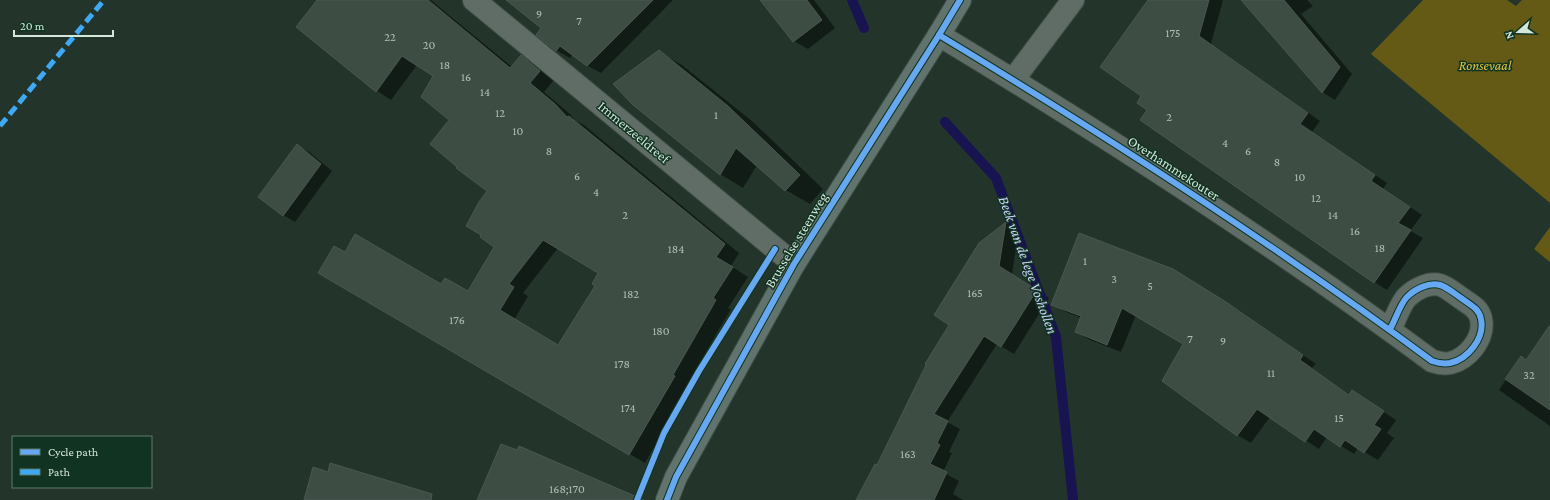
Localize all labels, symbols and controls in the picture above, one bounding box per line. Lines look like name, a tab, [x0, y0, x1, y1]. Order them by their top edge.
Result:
house number: 9	[536, 7, 542, 21]
scale bar	[14, 12, 113, 38]
north arrow	[1498, 12, 1538, 52]
house number: 7	[576, 14, 582, 28]
text: 20 m	[20, 19, 45, 33]
house number: 175	[1165, 26, 1181, 40]
text: N	[1502, 29, 1516, 41]
house number: 22	[384, 30, 396, 44]
house number: 20	[423, 38, 435, 52]
park label: Ronsevaal	[1459, 57, 1512, 73]
house number: 18	[440, 58, 450, 72]
house number: 16	[461, 70, 471, 84]
house number: 14	[480, 85, 490, 99]
street label: Immerzeeldreef	[595, 98, 674, 167]
house number: 12	[495, 106, 505, 120]
house number: 1	[714, 108, 718, 122]
house number: 2	[1166, 110, 1172, 124]
house number: 10	[513, 124, 524, 138]
street label: Overhammekouter	[1125, 132, 1223, 204]
house number: 4	[1222, 136, 1228, 150]
house number: 8	[546, 144, 552, 158]
house number: 6	[1245, 144, 1251, 158]
house number: 8	[1274, 155, 1280, 169]
house number: 6	[574, 169, 580, 183]
house number: 10	[1295, 170, 1306, 184]
house number: 4	[593, 185, 599, 199]
street label: Brusselse steenweg	[761, 189, 831, 290]
house number: 12	[1311, 191, 1321, 205]
water label: Beek van de lege Voshollen	[995, 194, 1061, 337]
house number: 2	[622, 208, 628, 222]
house number: 14	[1328, 208, 1338, 222]
house number: 16	[1350, 224, 1360, 238]
house number: 18	[1375, 241, 1385, 255]
house number: 184	[668, 242, 684, 256]
house number: 1	[1083, 254, 1087, 268]
house number: 3	[1111, 272, 1117, 286]
house number: 5	[1147, 279, 1153, 293]
house number: 165	[967, 286, 983, 300]
house number: 182	[623, 287, 639, 301]
house number: 176	[449, 313, 465, 327]
house number: 180	[652, 324, 670, 338]
house number: 7	[1187, 332, 1193, 346]
house number: 9	[1220, 334, 1226, 348]
house number: 178	[614, 357, 630, 371]
house number: 11	[1267, 366, 1275, 380]
house number: 32	[1523, 368, 1535, 382]
house number: 174	[620, 401, 636, 415]
house number: 15	[1334, 411, 1344, 425]
legend	[12, 436, 152, 488]
text: Cycle path	[48, 445, 99, 459]
house number: 163	[900, 447, 916, 461]
text: Path	[48, 465, 70, 479]
house number: 168;170	[549, 482, 585, 496]

